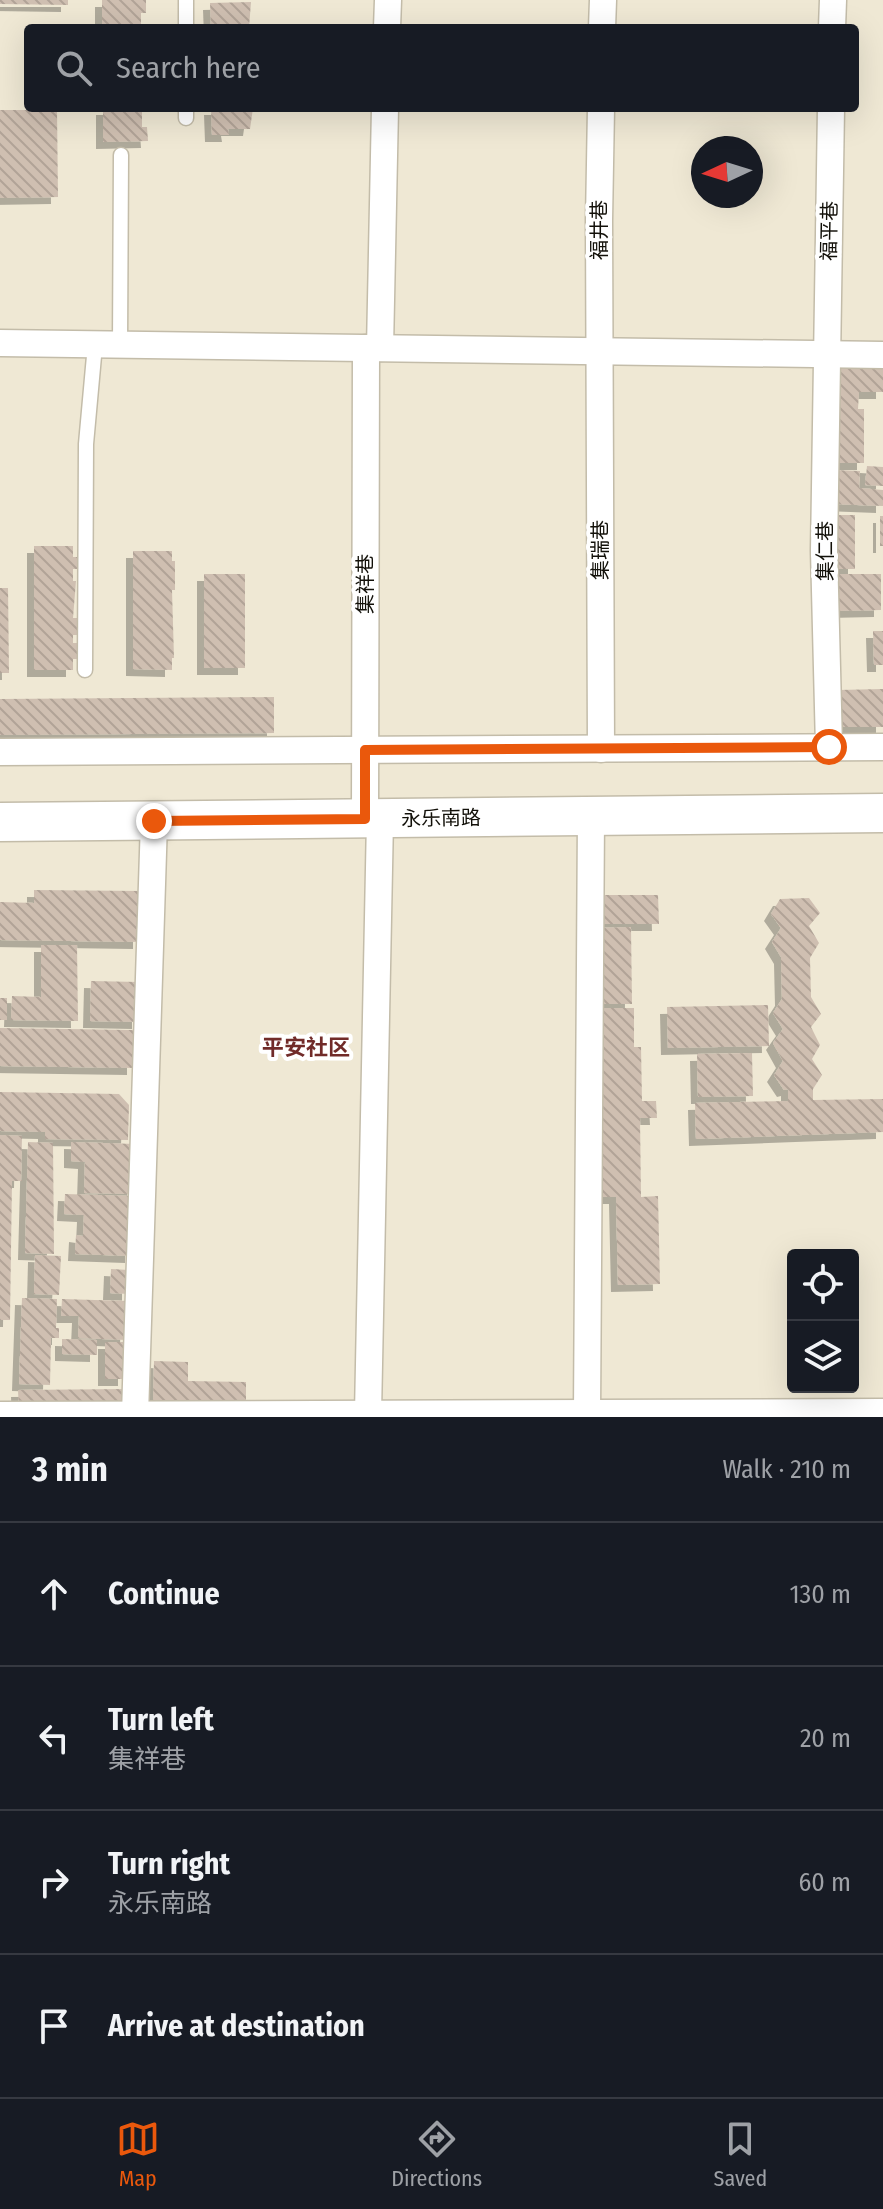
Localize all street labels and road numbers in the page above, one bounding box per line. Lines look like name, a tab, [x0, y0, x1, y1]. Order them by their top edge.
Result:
street label: 福井巷	[587, 200, 611, 260]
street label: 福平巷	[816, 201, 842, 261]
street label: 集瑞巷	[588, 520, 612, 580]
street label: 集仁巷	[813, 521, 837, 581]
street label: 集祥巷	[353, 554, 377, 614]
street label: 永乐南路	[401, 805, 481, 831]

